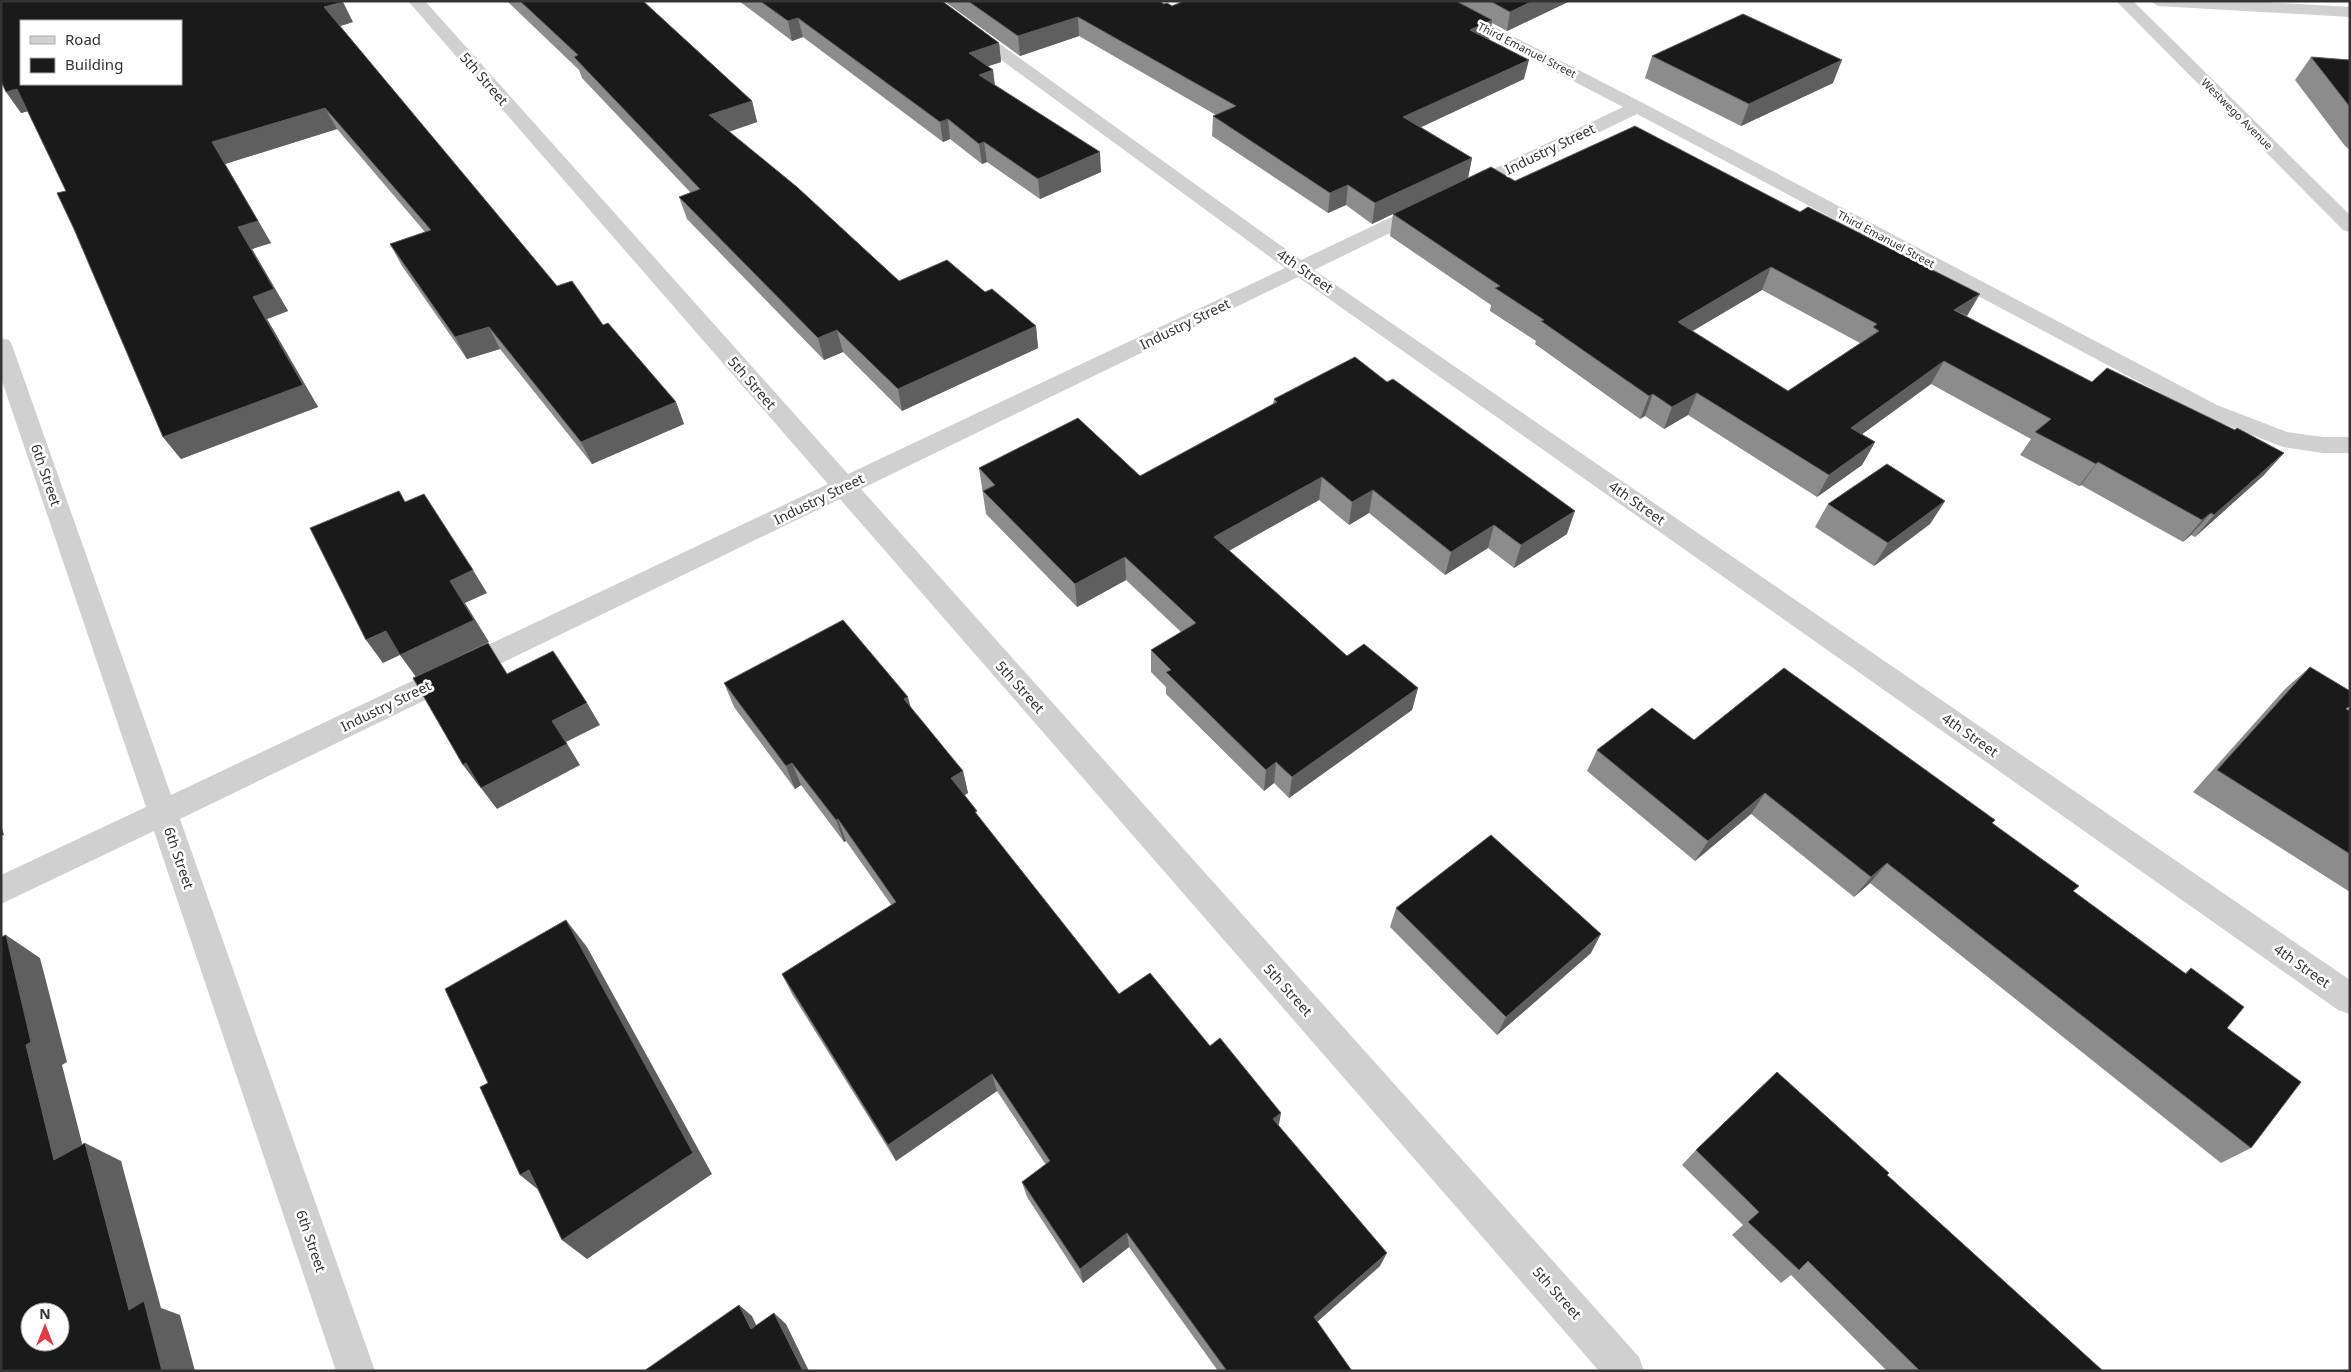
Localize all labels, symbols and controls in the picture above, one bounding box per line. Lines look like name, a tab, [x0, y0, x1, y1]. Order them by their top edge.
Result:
street label: Third Emanuel Street	[1475, 18, 1579, 81]
legend	[20, 20, 182, 85]
text: Road	[65, 29, 101, 49]
street label: 5th Street	[456, 48, 513, 109]
text: Building	[65, 54, 123, 74]
street label: Westwego Avenue	[2198, 75, 2276, 153]
street label: Industry Street	[1502, 119, 1598, 179]
street label: Third Emanuel Street	[1835, 206, 1938, 271]
street label: 4th Street	[1273, 244, 1337, 297]
street label: Industry Street	[1137, 294, 1233, 354]
street label: 5th Street	[724, 352, 781, 413]
street label: 6th Street	[27, 441, 66, 508]
street label: Industry Street	[771, 469, 867, 529]
street label: 4th Street	[1605, 476, 1669, 529]
street label: 5th Street	[992, 656, 1049, 717]
street label: Industry Street	[338, 676, 434, 736]
street label: 4th Street	[1938, 708, 2002, 761]
street label: 6th Street	[160, 824, 199, 891]
street label: 4th Street	[2270, 939, 2334, 992]
street label: 5th Street	[1260, 959, 1317, 1020]
street label: 6th Street	[292, 1207, 331, 1274]
street label: 5th Street	[1529, 1262, 1586, 1323]
north arrow	[20, 1302, 70, 1352]
text: N	[39, 1304, 51, 1323]

